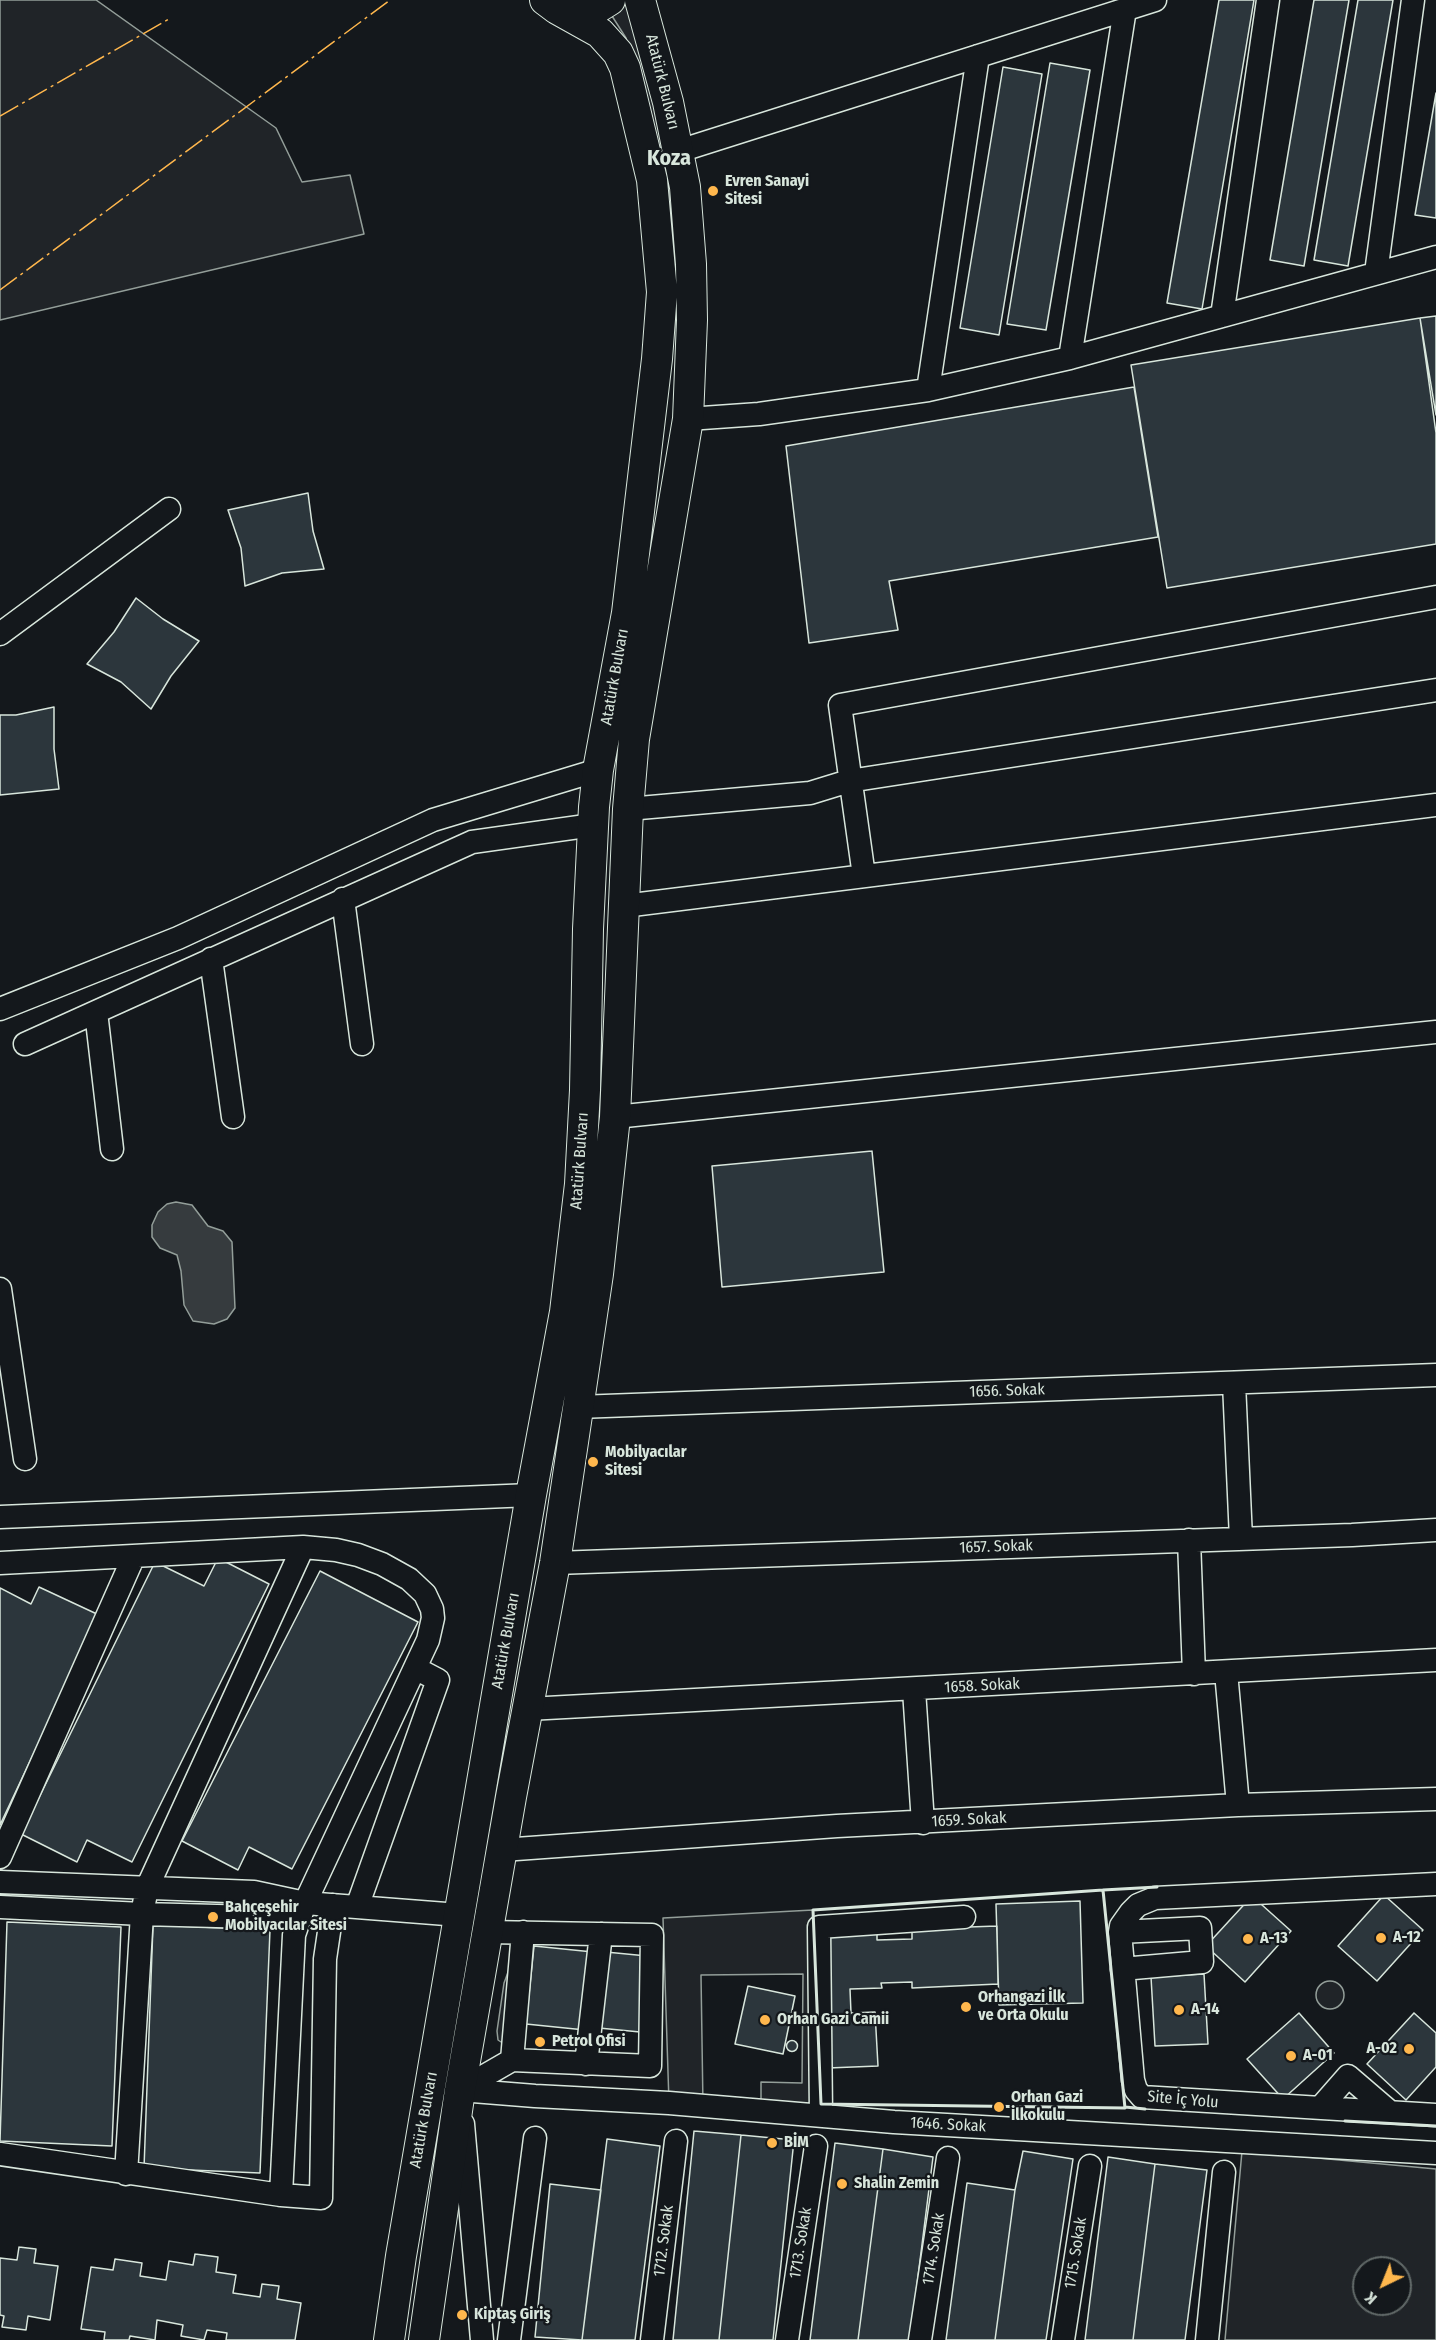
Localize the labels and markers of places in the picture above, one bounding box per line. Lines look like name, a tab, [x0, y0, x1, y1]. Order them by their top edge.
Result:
place label: Evren Sanayi Sitesi	[725, 172, 809, 210]
marker: Evren Sanayi Sitesi	[706, 184, 720, 198]
place label: Mobilyacılar Sitesi	[605, 1443, 687, 1481]
marker: Mobilyacılar Sitesi	[586, 1455, 600, 1469]
place label: Bahçeşehir Mobilyacılar Sitesi	[225, 1898, 347, 1936]
marker: Bahçeşehir Mobilyacılar Sitesi	[206, 1910, 220, 1924]
place label: A-12	[1393, 1928, 1421, 1948]
place label: A-13	[1260, 1929, 1288, 1949]
marker: A-12	[1374, 1931, 1388, 1945]
marker: A-13	[1241, 1932, 1255, 1946]
place label: Orhangazi İlk ve Orta Okulu	[978, 1988, 1069, 2026]
marker: Orhangazi İlk ve Orta Okulu	[959, 2000, 973, 2014]
place label: A-14	[1191, 2000, 1219, 2020]
marker: A-14	[1172, 2003, 1186, 2017]
place label: Orhan Gazi Camii	[777, 2010, 889, 2030]
marker: Orhan Gazi Camii	[758, 2013, 772, 2027]
place label: Petrol Ofisi	[552, 2032, 626, 2052]
marker: Petrol Ofisi	[533, 2035, 547, 2049]
place label: A-02	[1366, 2039, 1397, 2059]
marker: A-02	[1402, 2042, 1416, 2056]
place label: A-01	[1303, 2046, 1333, 2066]
marker: A-01	[1284, 2049, 1298, 2063]
place label: Orhan Gazi İlkokulu	[1011, 2088, 1083, 2126]
marker: Orhan Gazi İlkokulu	[992, 2100, 1006, 2114]
place label: BİM	[784, 2133, 809, 2153]
marker: BİM	[765, 2136, 779, 2150]
place label: Shalin Zemin	[854, 2174, 939, 2194]
marker: Shalin Zemin	[835, 2177, 849, 2191]
place label: Kiptaş Giriş	[474, 2305, 550, 2325]
marker: Kiptaş Giriş	[455, 2308, 469, 2322]

